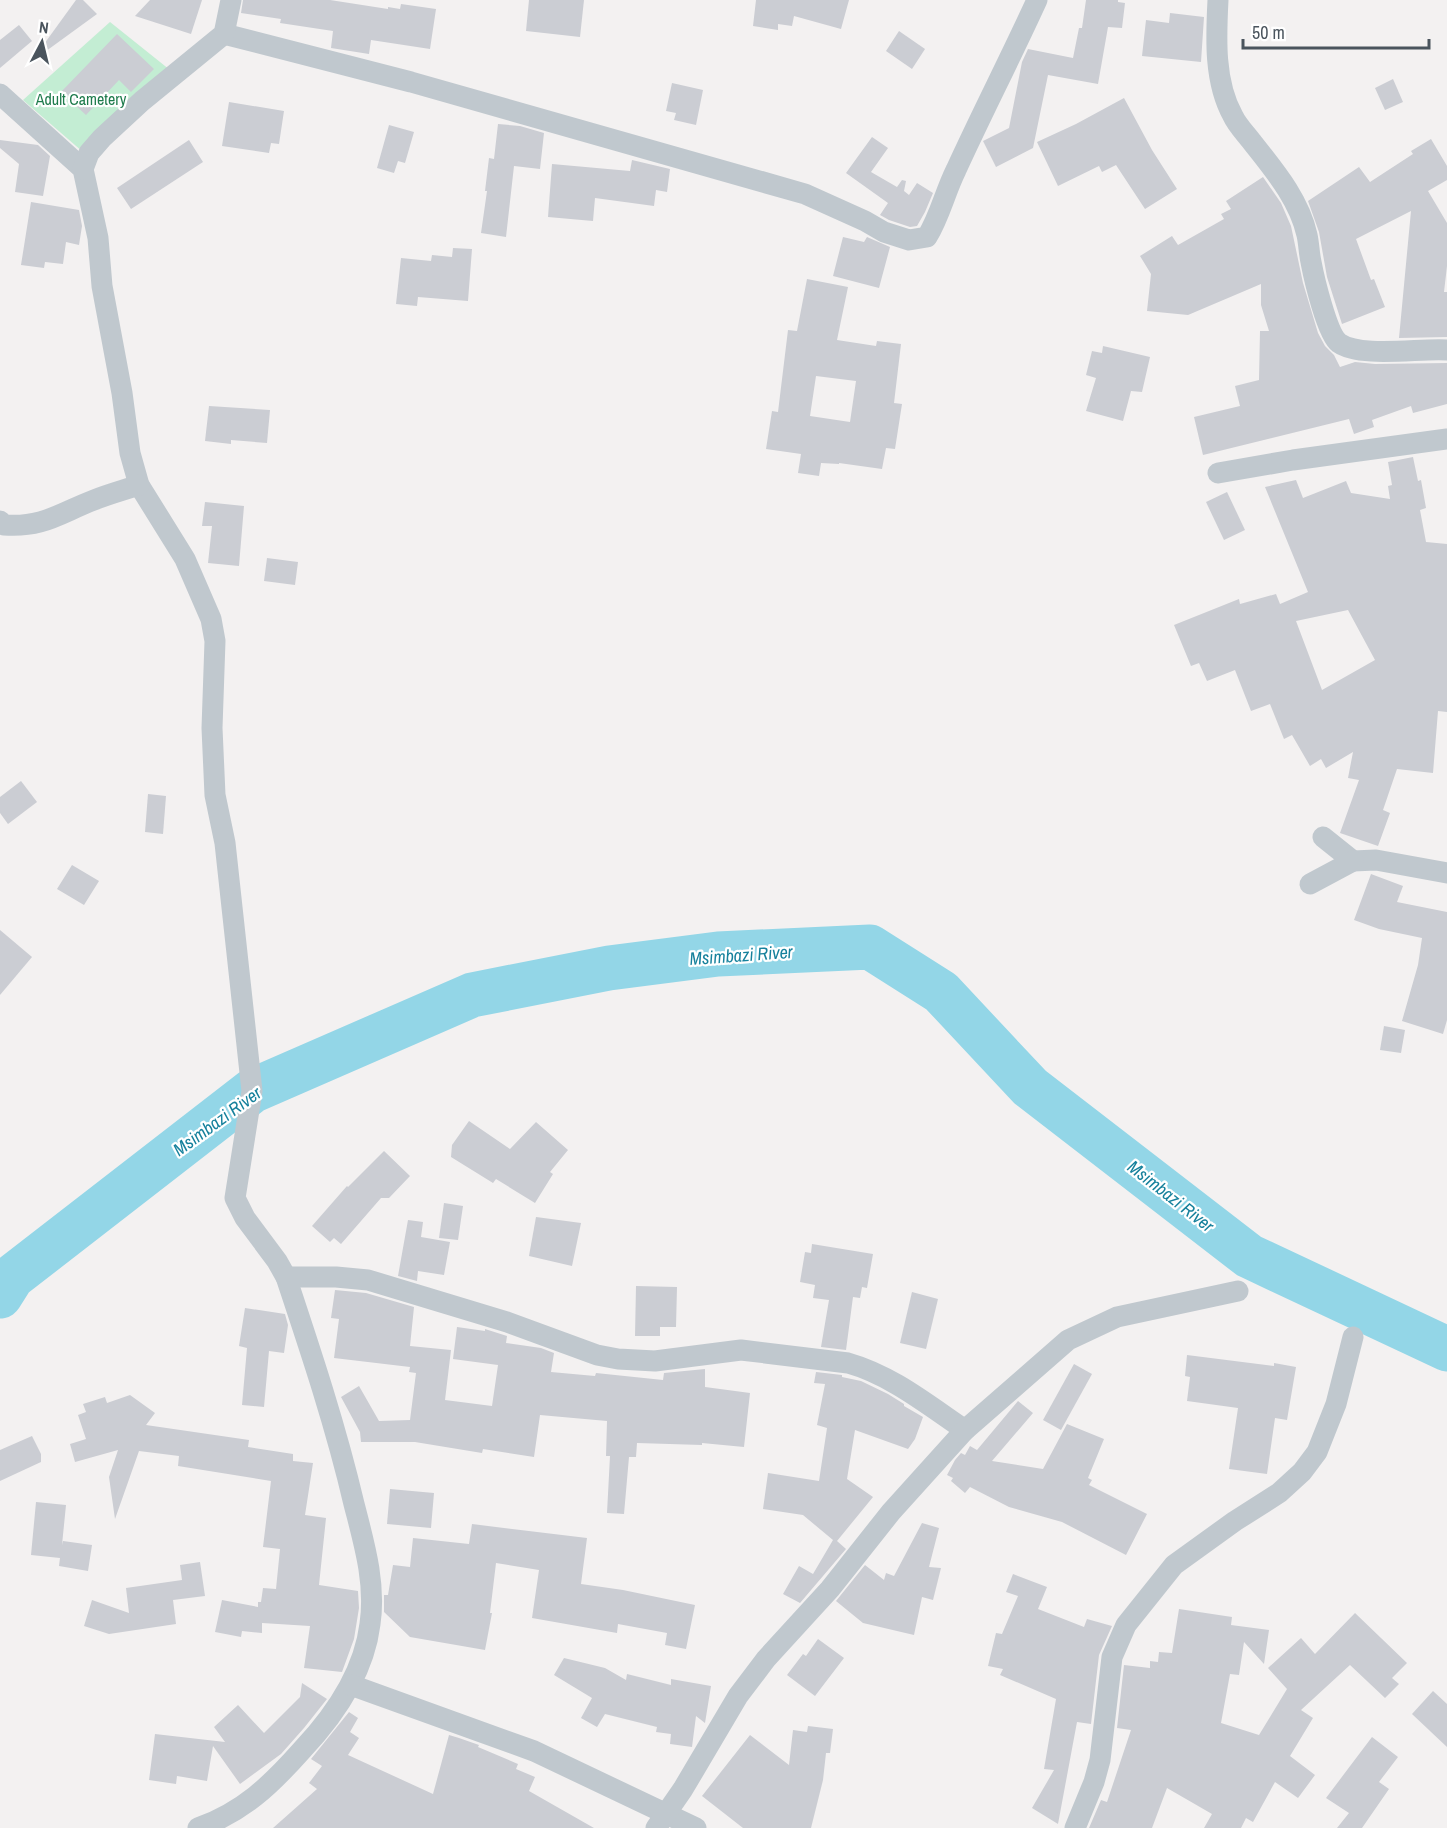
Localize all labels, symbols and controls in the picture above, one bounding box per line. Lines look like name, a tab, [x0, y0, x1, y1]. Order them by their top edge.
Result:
north arrow	[12, 12, 72, 72]
scale bar	[1243, 12, 1429, 50]
text: N	[38, 16, 50, 39]
text: 50 m	[1252, 20, 1285, 45]
park label: Adult Cametery	[35, 88, 127, 110]
water label: Msimbazi River	[689, 939, 794, 971]
water label: Msimbazi River	[168, 1080, 267, 1161]
water label: Msimbazi River	[1123, 1154, 1220, 1238]

